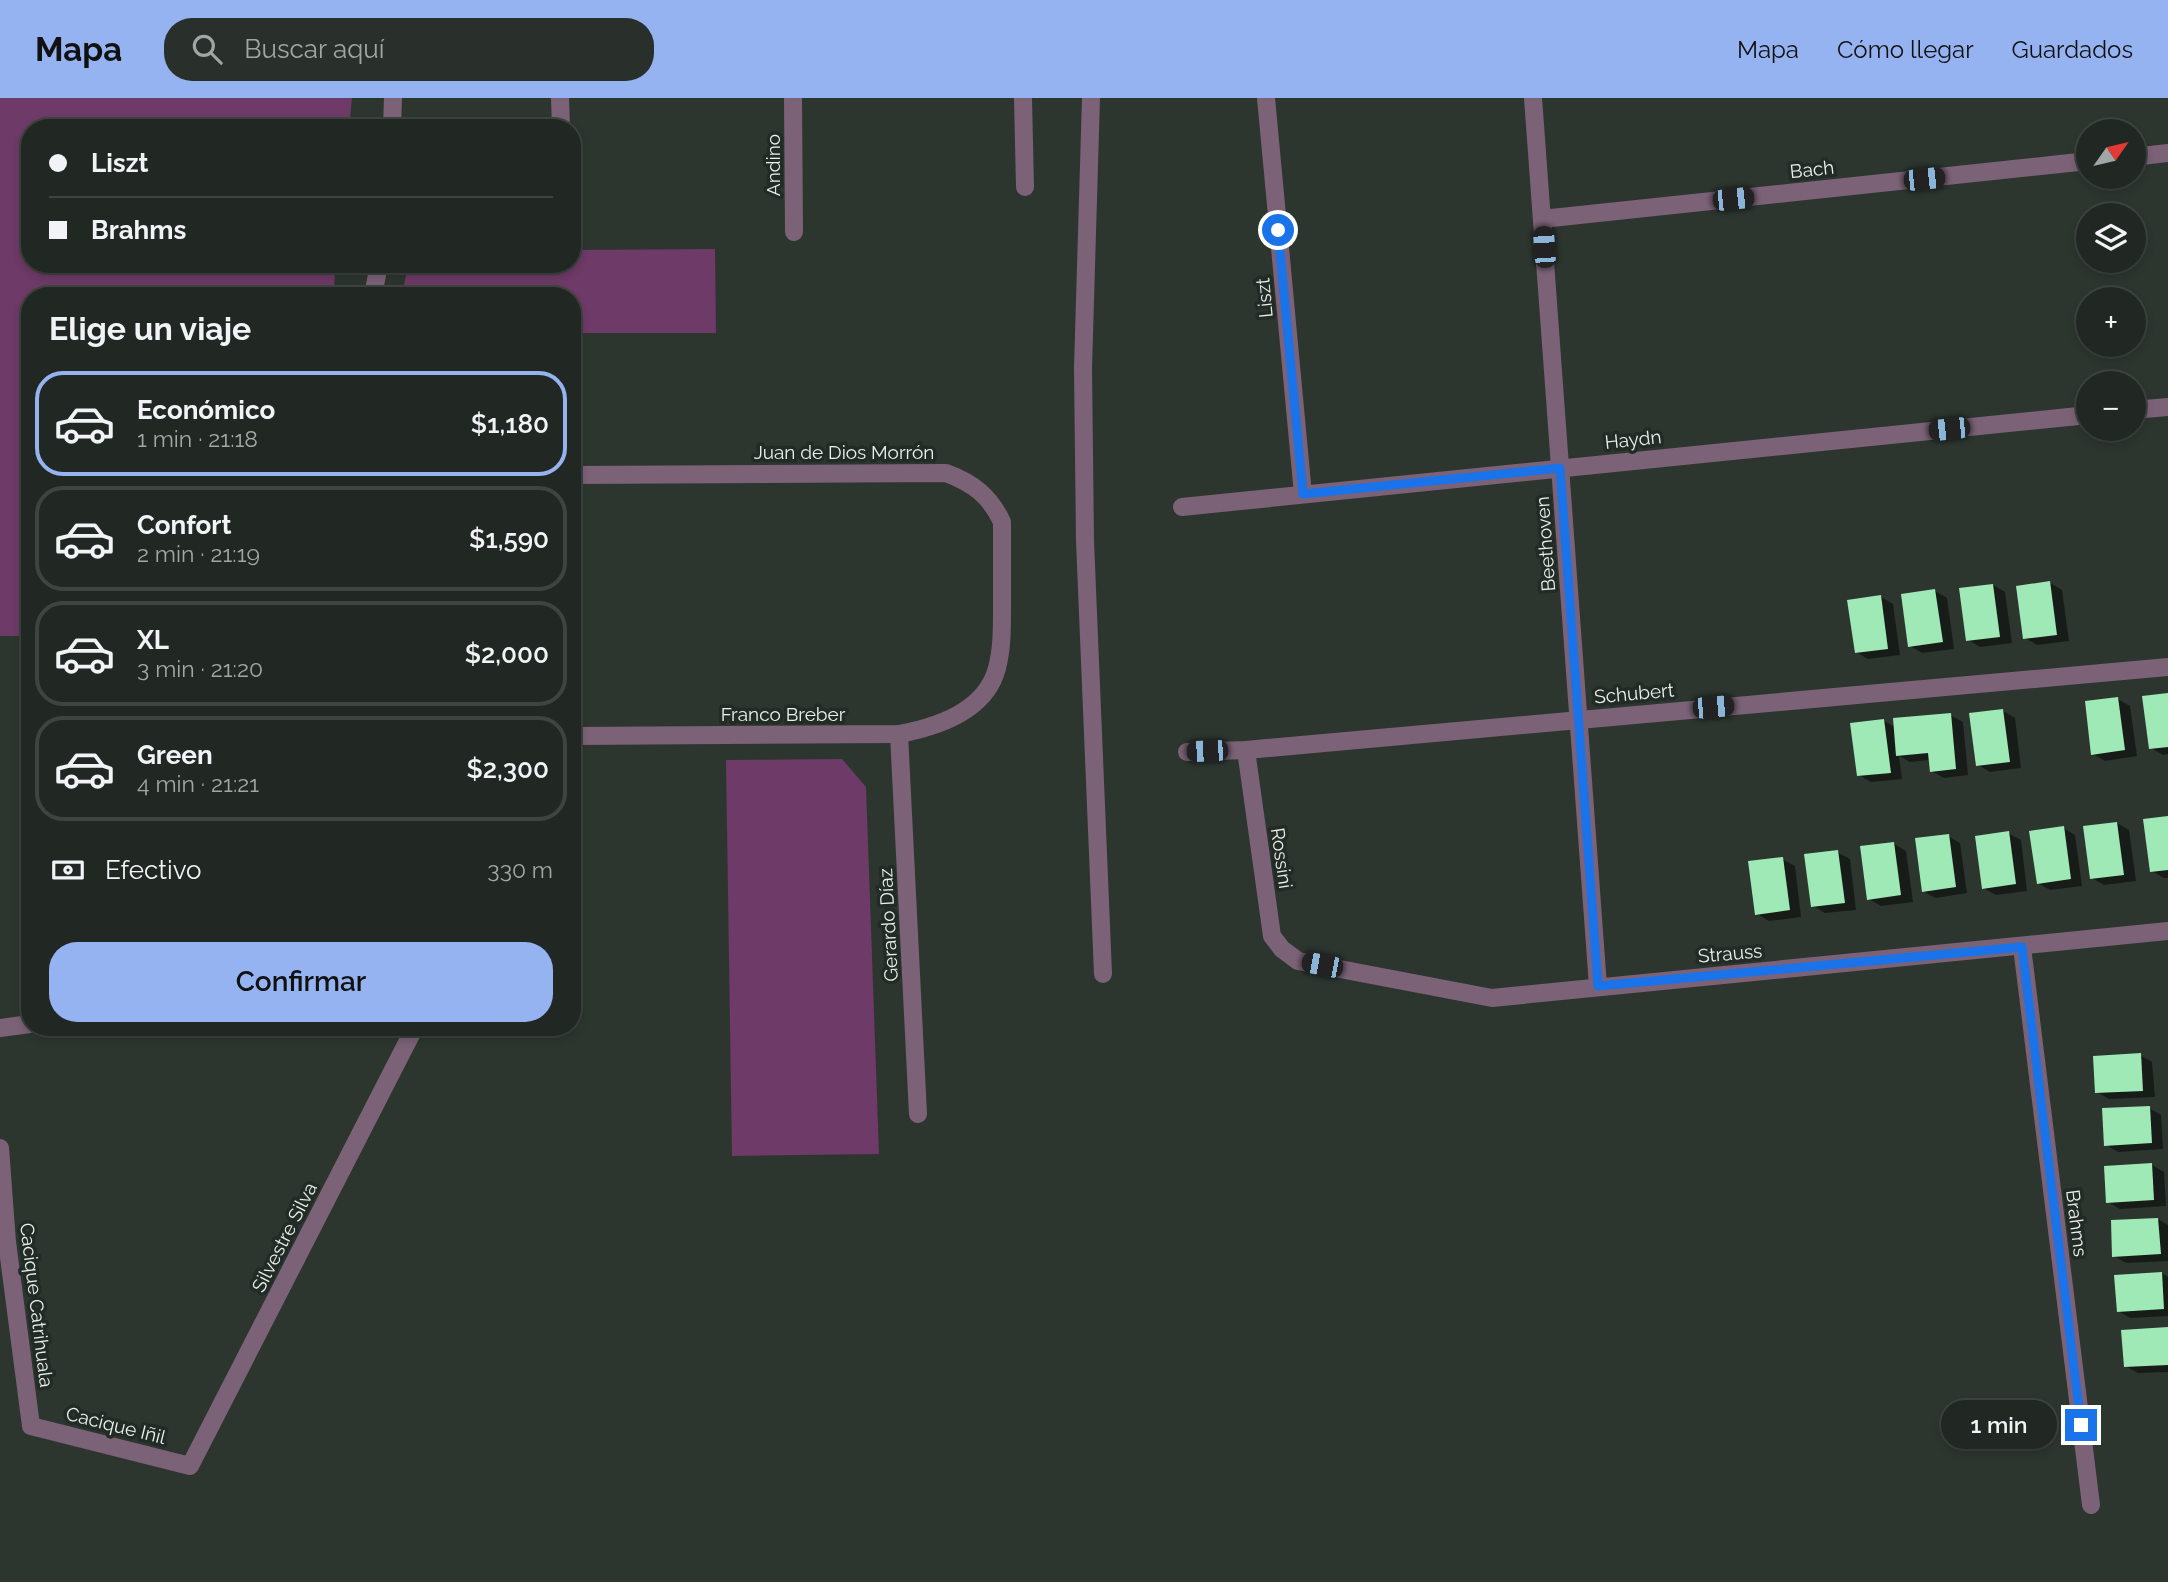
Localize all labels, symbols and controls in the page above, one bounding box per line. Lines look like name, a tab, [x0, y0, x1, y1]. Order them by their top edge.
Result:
search box	[164, 18, 654, 81]
text: Mapa	[35, 30, 122, 69]
icon: search	[188, 30, 226, 68]
text: Buscar aquí	[244, 34, 384, 64]
text: Mapa	[1737, 35, 1799, 64]
text: Cómo llegar	[1837, 35, 1974, 64]
text: Guardados	[2012, 35, 2133, 64]
north arrow	[2076, 119, 2146, 189]
map controls	[2076, 119, 2146, 441]
street label: Andino	[762, 134, 784, 196]
text: Liszt	[91, 148, 148, 178]
street label: Bach	[1789, 156, 1835, 182]
car	[1903, 166, 1946, 192]
car	[1712, 186, 1755, 212]
button: layers	[2076, 203, 2146, 273]
route start	[1262, 214, 1294, 246]
text: Brahms	[91, 215, 186, 245]
car	[1533, 225, 1556, 269]
street label: Liszt	[1251, 276, 1277, 319]
button: +	[2076, 287, 2146, 357]
text: Elige un viaje	[49, 310, 251, 347]
button: −	[2076, 371, 2146, 441]
icon: car	[53, 392, 116, 455]
text: Económico	[137, 395, 275, 425]
text: $1,180	[471, 409, 549, 439]
car	[1928, 416, 1971, 442]
text: 1 min · 21:18	[137, 425, 258, 452]
street label: Haydn	[1604, 425, 1662, 453]
street label: Juan de Dios Morrón	[754, 441, 934, 463]
street label: Beethoven	[1531, 496, 1559, 592]
icon: car	[53, 507, 116, 570]
text: Confort	[137, 510, 231, 540]
text: $1,590	[469, 524, 549, 554]
text: 2 min · 21:19	[137, 540, 260, 567]
icon: car	[53, 622, 116, 685]
text: XL	[137, 625, 169, 655]
text: $2,000	[465, 639, 549, 669]
text: 3 min · 21:20	[137, 655, 263, 682]
street label: Schubert	[1593, 678, 1676, 707]
car	[1692, 695, 1735, 719]
street label: Franco Breber	[721, 703, 846, 725]
icon: car	[53, 737, 116, 800]
text: Green	[137, 740, 213, 770]
car	[1186, 740, 1229, 762]
text: $2,300	[466, 754, 549, 784]
text: 4 min · 21:21	[137, 770, 259, 797]
street label: Rossini	[1267, 826, 1297, 890]
icon: cash	[49, 851, 87, 889]
text: Efectivo	[105, 855, 202, 885]
text: 330 m	[487, 856, 553, 883]
street label: Gerardo Díaz	[874, 868, 902, 982]
street label: Strauss	[1697, 939, 1763, 967]
button: Confirmar	[49, 942, 553, 1022]
car	[1300, 951, 1345, 979]
street label: Silvestre Silva	[247, 1178, 321, 1296]
street label: Brahms	[2062, 1188, 2092, 1258]
street label: Cacique Catrihuala	[16, 1221, 58, 1389]
callout: 1 min	[1941, 1400, 2056, 1450]
street label: Cacique Iñil	[64, 1402, 169, 1448]
route end	[2065, 1409, 2097, 1441]
text: 1 min	[1970, 1411, 2028, 1438]

